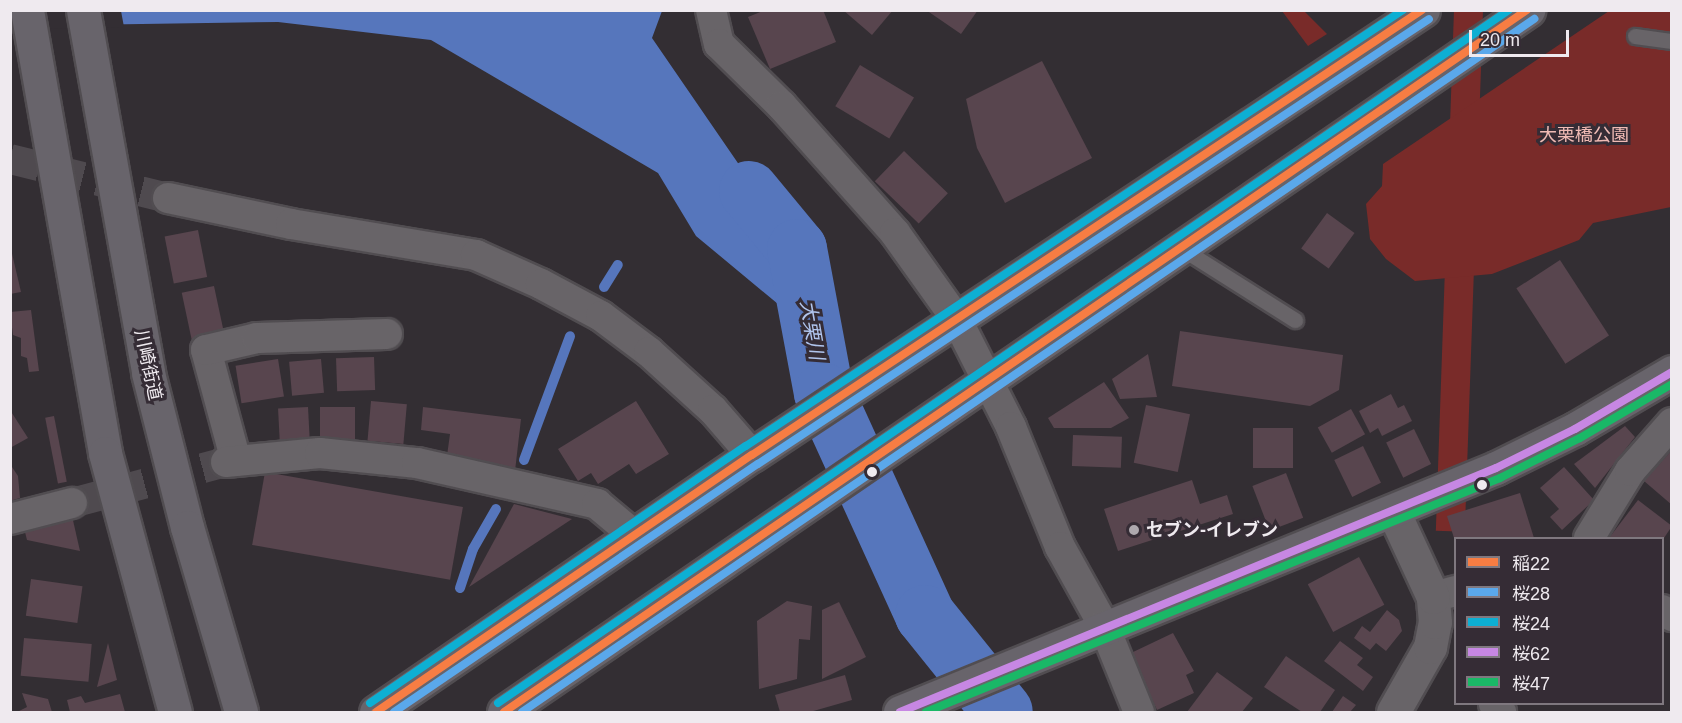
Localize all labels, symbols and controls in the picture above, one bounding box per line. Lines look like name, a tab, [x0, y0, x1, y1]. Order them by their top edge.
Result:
scale bar	[1472, 18, 1572, 56]
text: 20 m	[1480, 30, 1520, 50]
park label: 大栗橋公園	[1539, 124, 1629, 146]
water label: 大栗川	[795, 298, 829, 362]
street label: 川崎街道	[130, 328, 166, 402]
unlabelled marker	[866, 466, 878, 478]
unlabelled marker	[1476, 479, 1488, 491]
place label: セブン-イレブン	[1146, 519, 1278, 541]
marker: セブン-イレブン	[1127, 523, 1141, 537]
legend	[1454, 537, 1664, 705]
text: 稲22	[1512, 554, 1550, 574]
text: 桜28	[1512, 584, 1550, 604]
text: 桜24	[1512, 614, 1550, 634]
text: 桜62	[1512, 644, 1550, 664]
text: 桜47	[1512, 674, 1550, 694]

